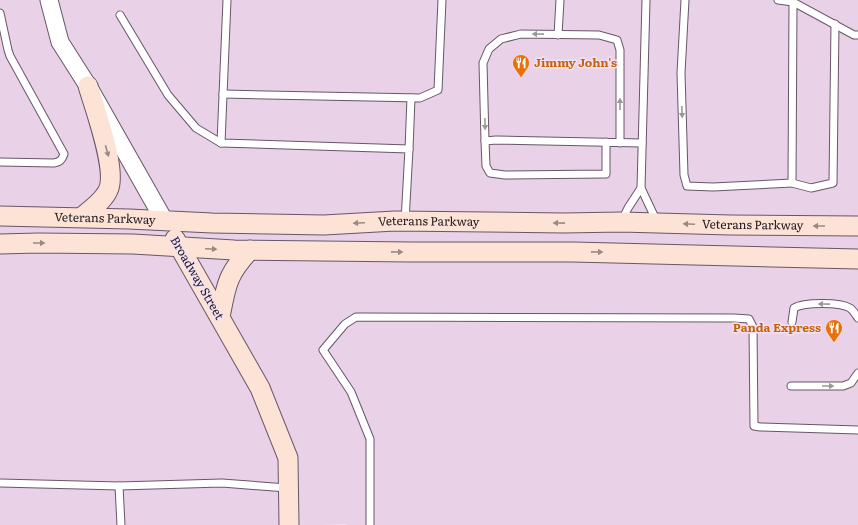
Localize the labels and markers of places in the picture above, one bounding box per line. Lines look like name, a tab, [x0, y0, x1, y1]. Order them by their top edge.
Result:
restaurant icon: Jimmy John's	[511, 53, 531, 78]
place label: Jimmy John's	[534, 53, 617, 71]
place label: Panda Express	[733, 318, 821, 336]
restaurant icon: Panda Express	[824, 318, 844, 343]

